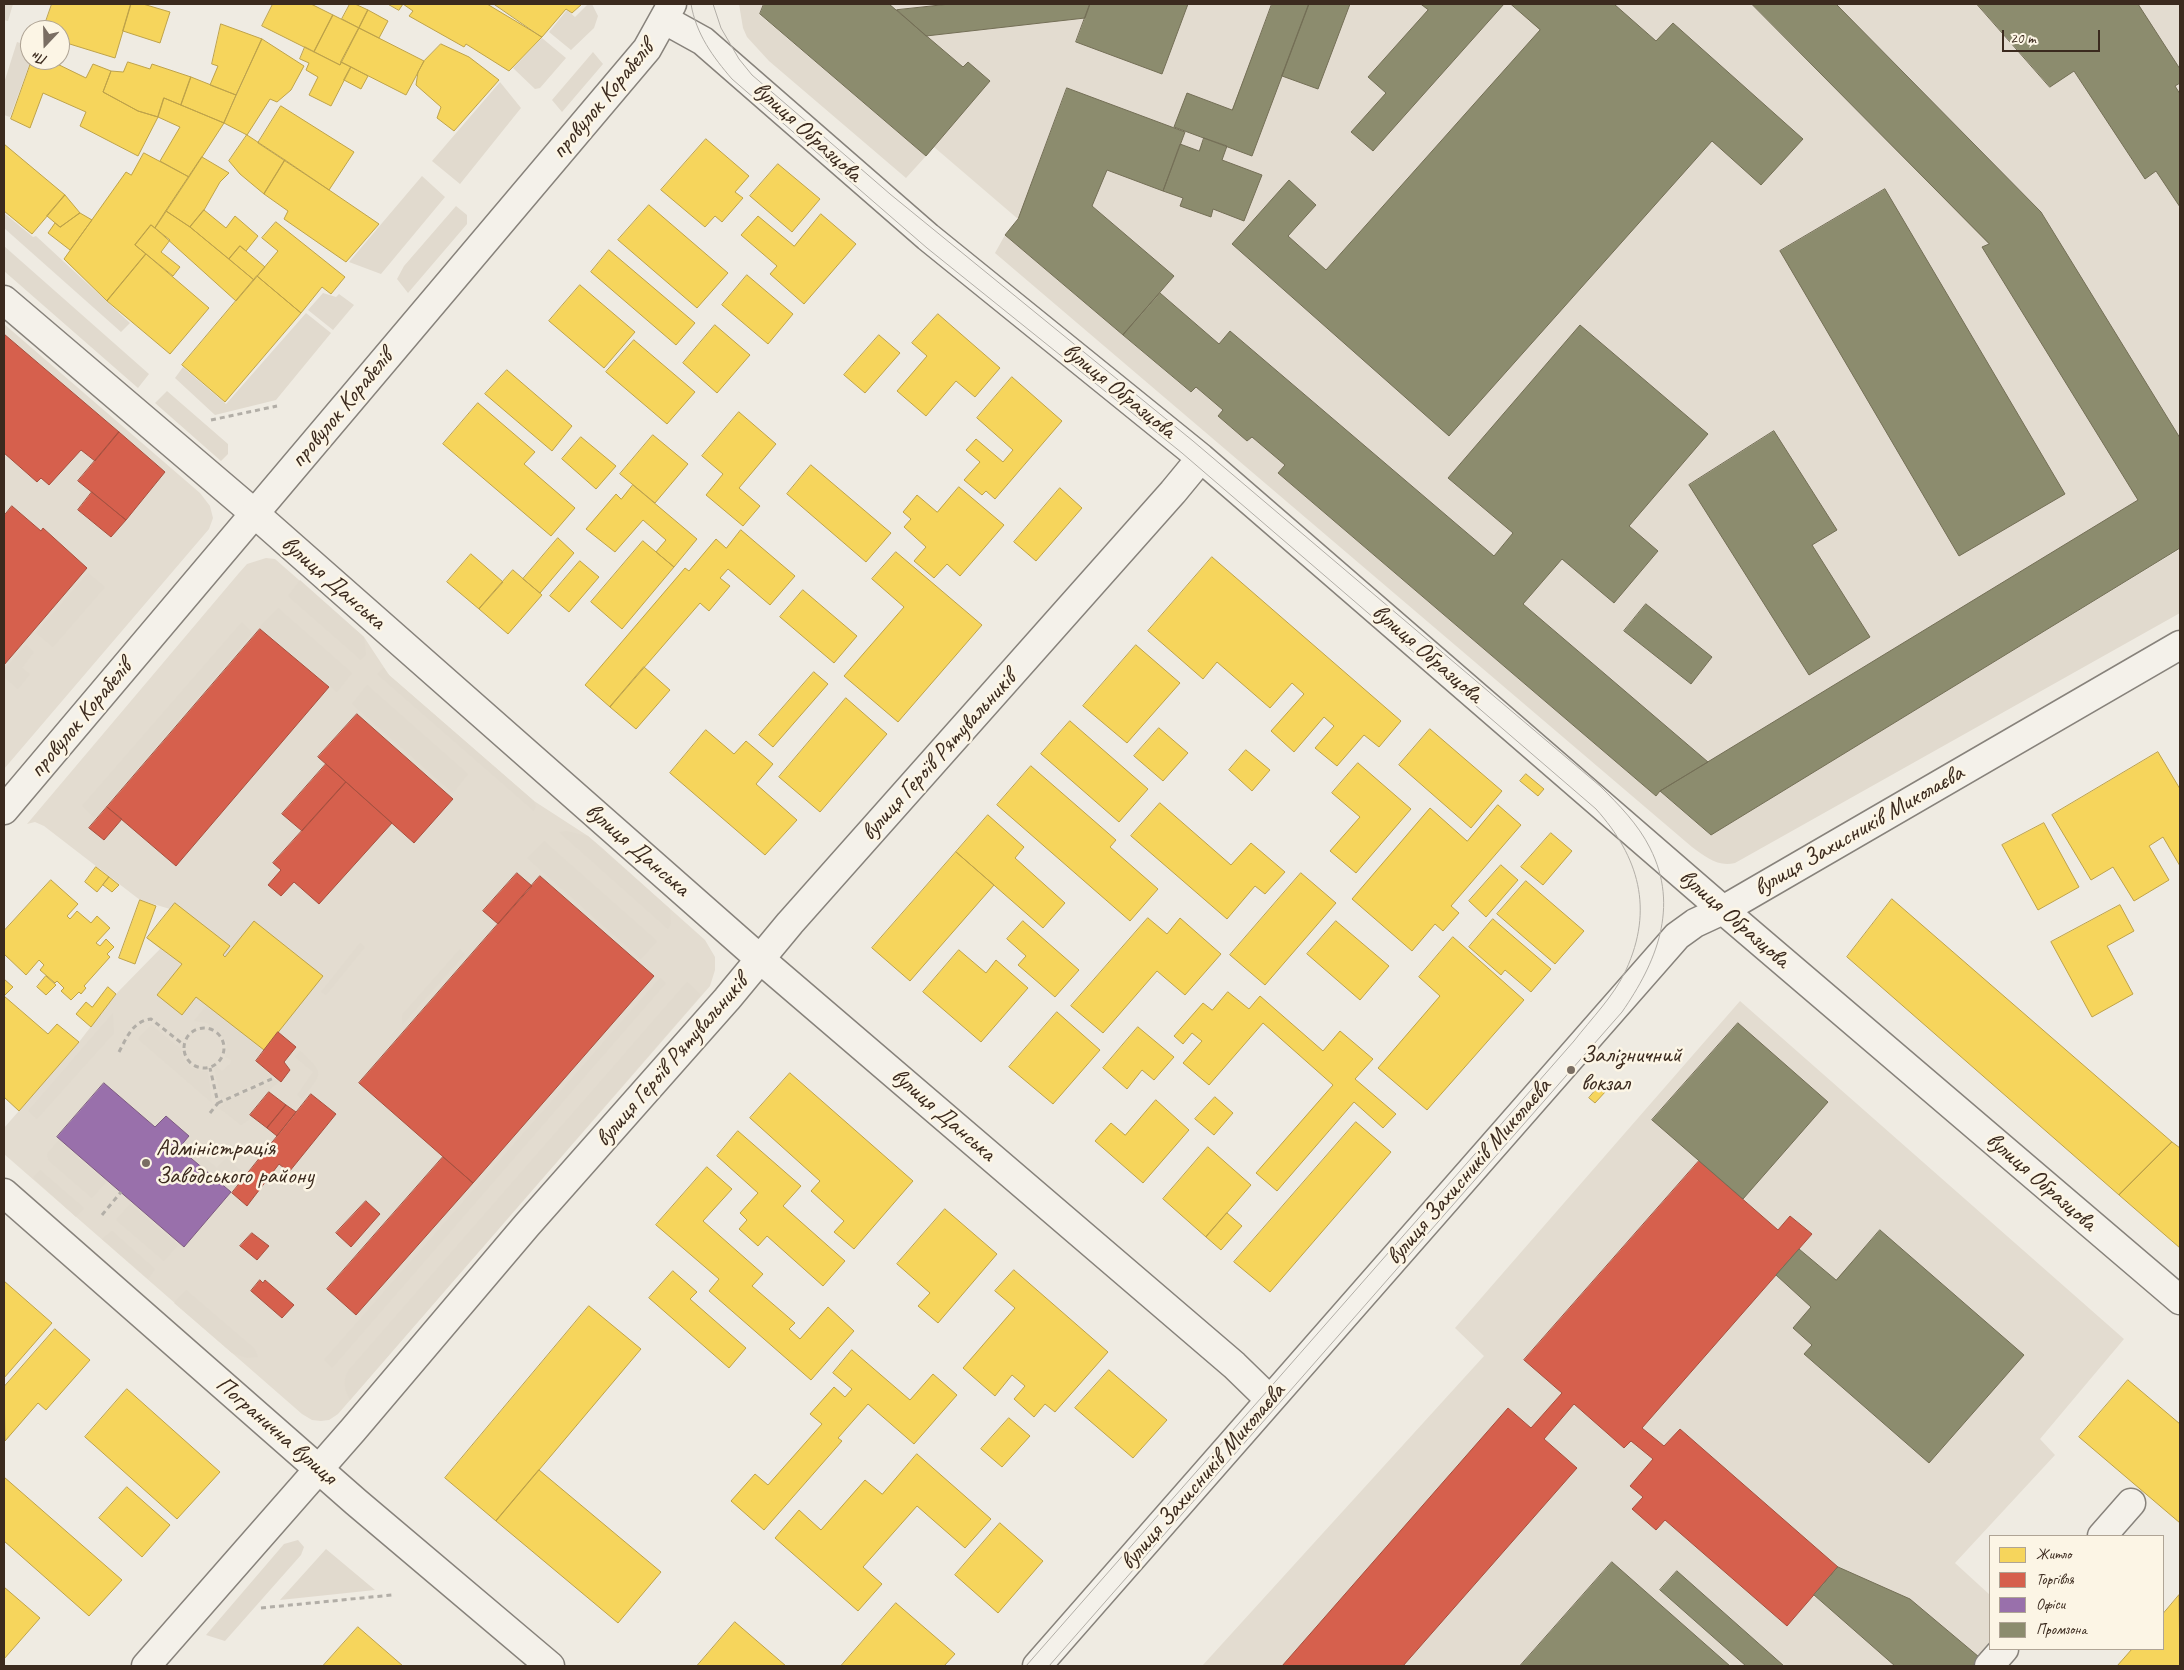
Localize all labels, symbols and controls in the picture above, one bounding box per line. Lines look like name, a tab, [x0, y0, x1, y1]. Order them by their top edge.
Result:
north arrow	[20, 20, 70, 70]
scale bar	[2004, 20, 2102, 52]
text: 20 m	[2010, 29, 2036, 48]
street label: провулок Корабелів	[545, 35, 661, 165]
text: Пн	[30, 48, 50, 69]
street label: вулиця Образцова	[746, 75, 868, 189]
street label: вулиця Образцова	[1057, 337, 1181, 445]
street label: провулок Корабелів	[284, 344, 400, 474]
street label: вулиця Данська	[275, 530, 391, 636]
street label: вулиця Образцова	[1366, 598, 1488, 710]
street label: провулок Корабелів	[23, 654, 139, 784]
street label: вулиця Героїв Рятувальників	[855, 665, 1023, 847]
street label: вулиця Захисників Миколаєва	[1749, 759, 1969, 903]
street label: вулиця Данська	[579, 797, 695, 903]
street label: вулиця Образцова	[1673, 863, 1795, 975]
street label: вулиця Героїв Рятувальників	[589, 969, 755, 1153]
place label: Залізничний вокзал	[1581, 1042, 1682, 1098]
street label: вулиця Данська	[885, 1062, 1001, 1168]
marker: Залізничний вокзал	[1565, 1064, 1577, 1076]
street label: вулиця Захисників Миколаєва	[1380, 1073, 1558, 1271]
street label: вулиця Образцова	[1980, 1126, 2102, 1238]
place label: Адміністрація Заводського району	[156, 1135, 314, 1191]
marker: Адміністрація Заводського району	[140, 1157, 152, 1169]
street label: Погранична вулиця	[209, 1370, 343, 1492]
street label: вулиця Захисників Миколаєва	[1114, 1378, 1292, 1576]
legend	[1989, 1535, 2164, 1650]
text: Житло	[2036, 1545, 2071, 1564]
text: Торгівля	[2036, 1570, 2074, 1589]
text: Офіси	[2036, 1595, 2065, 1614]
text: Промзона	[2036, 1620, 2087, 1639]

